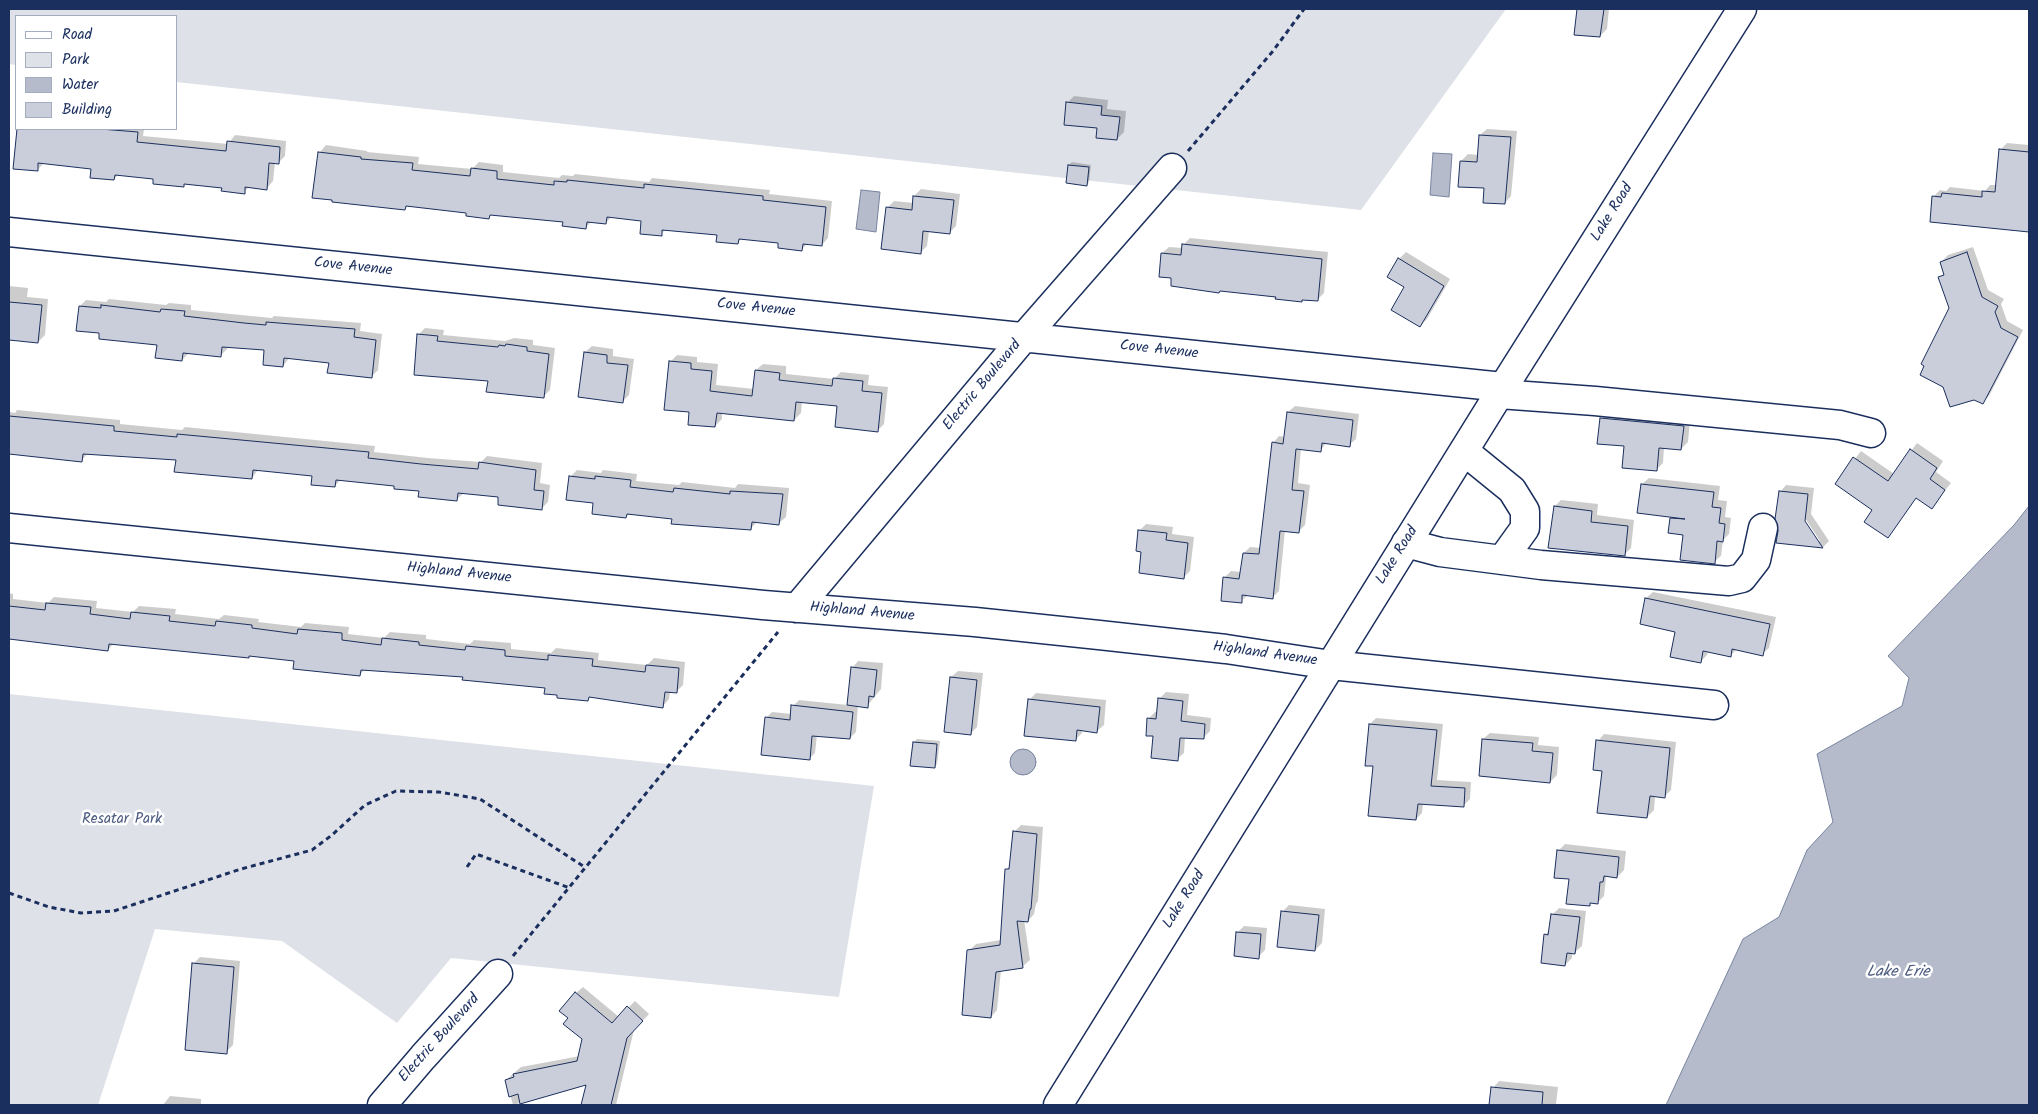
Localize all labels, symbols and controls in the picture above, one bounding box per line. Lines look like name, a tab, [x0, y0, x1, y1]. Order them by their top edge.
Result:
legend	[15, 15, 178, 130]
text: Road	[62, 23, 92, 47]
text: Park	[62, 48, 89, 72]
text: Water	[62, 73, 98, 97]
text: Building	[62, 98, 112, 122]
street label: Lake Road	[1588, 181, 1638, 245]
street label: Cove Avenue	[313, 255, 393, 281]
street label: Cove Avenue	[716, 296, 796, 322]
street label: Electric Boulevard	[940, 337, 1026, 435]
street label: Cove Avenue	[1119, 338, 1199, 364]
street label: Lake Road	[1373, 524, 1423, 588]
street label: Highland Avenue	[406, 560, 512, 588]
street label: Highland Avenue	[809, 599, 915, 627]
street label: Highland Avenue	[1212, 639, 1318, 671]
park label: Resatar Park	[82, 811, 162, 829]
street label: Lake Road	[1160, 868, 1210, 932]
water label: Lake Erie	[1866, 963, 1930, 983]
street label: Electric Boulevard	[396, 991, 484, 1087]

